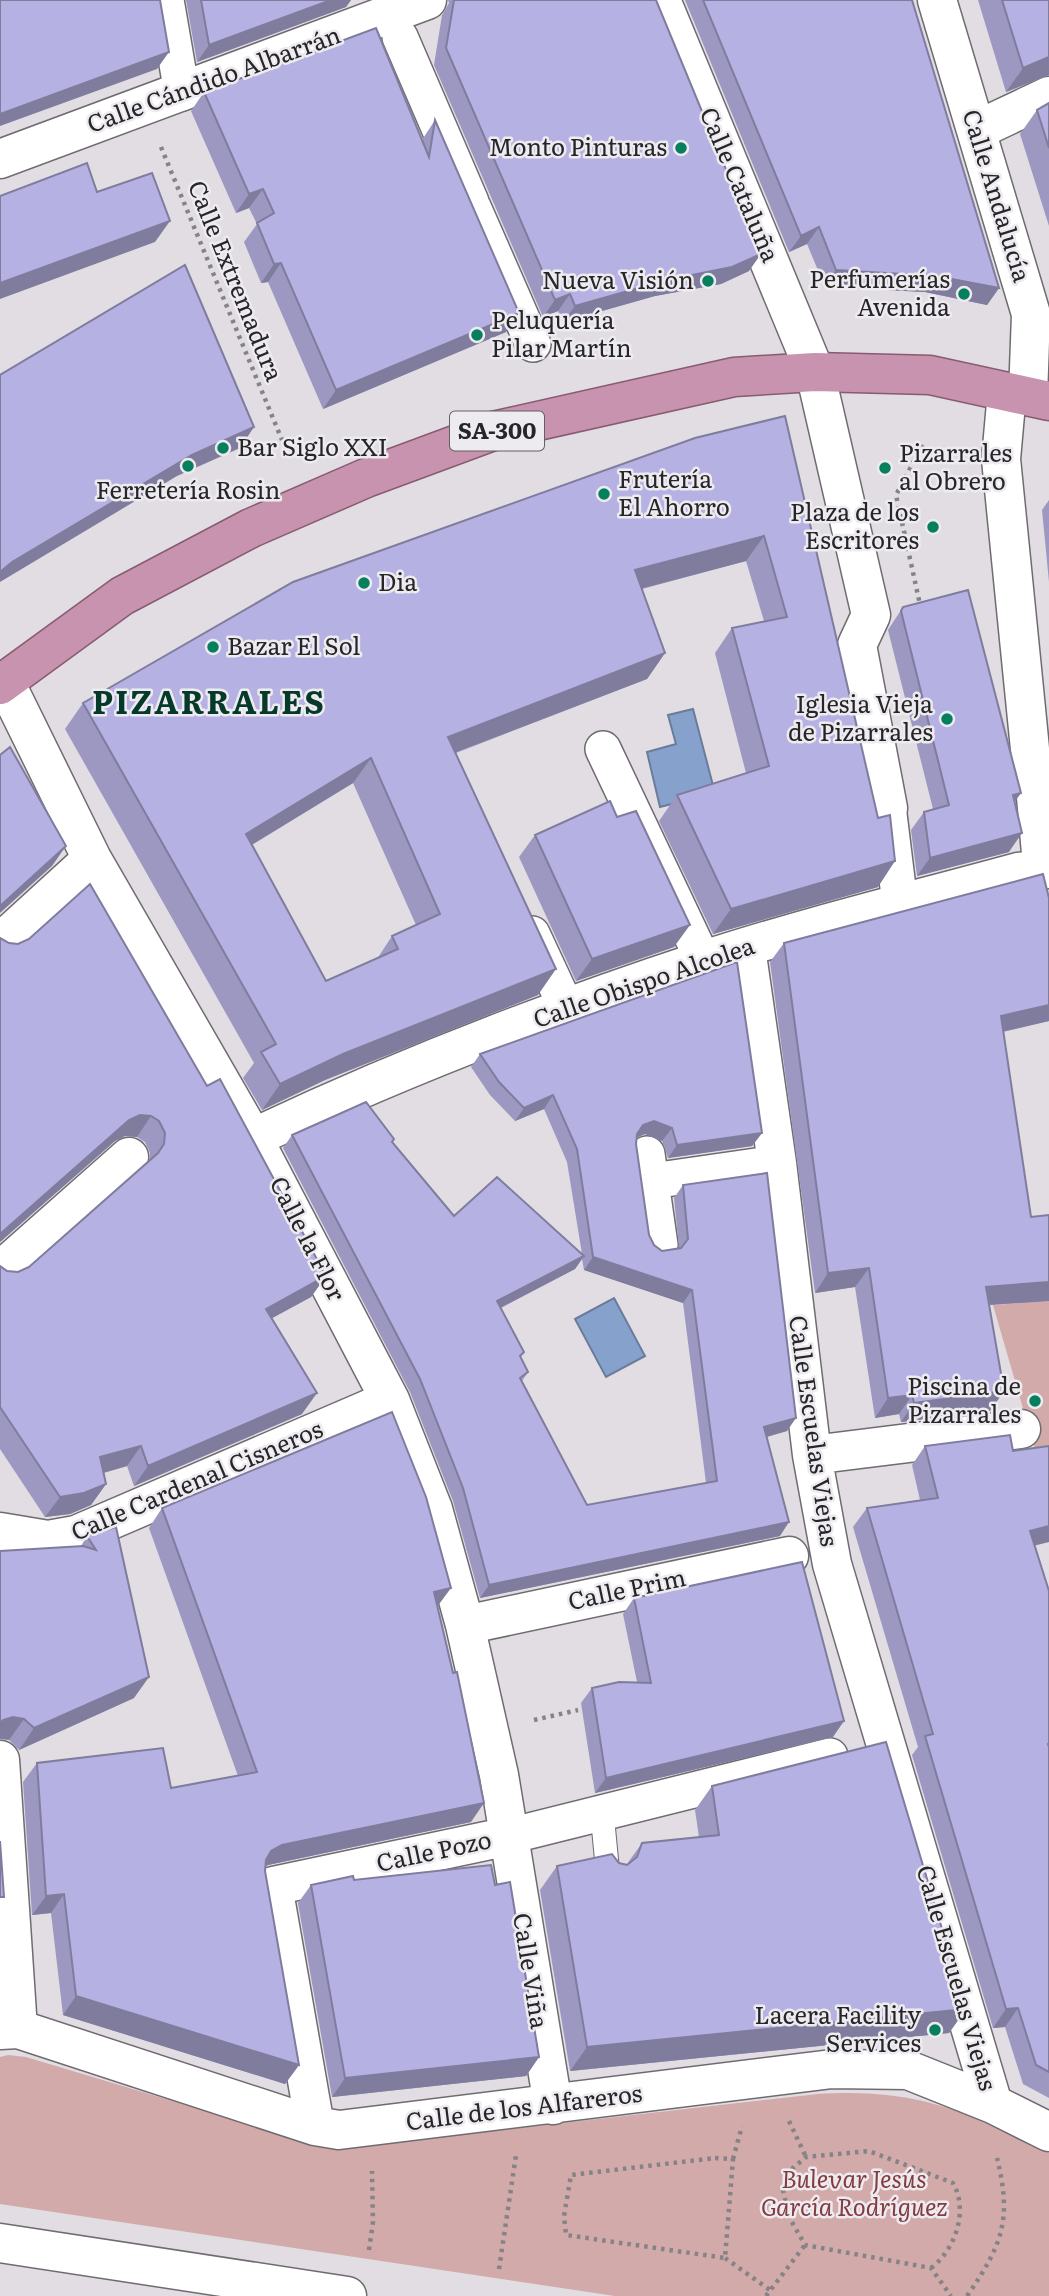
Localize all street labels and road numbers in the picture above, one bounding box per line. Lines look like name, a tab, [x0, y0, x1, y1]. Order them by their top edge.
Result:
street label: Calle Cándido Albarrán	[81, 15, 345, 140]
street label: Calle Cataluña	[693, 101, 790, 267]
street label: Calle Andalucía	[956, 105, 1041, 286]
street label: Calle Extremadura	[181, 174, 294, 386]
road number: SA-300	[450, 412, 544, 450]
street label: Calle Obispo Alcolea	[528, 926, 759, 1035]
street label: Calle la Flor	[263, 1170, 356, 1307]
street label: Calle Escuelas Viejas	[782, 1313, 849, 1548]
street label: Calle Cardenal Cisneros	[65, 1410, 327, 1548]
street label: Calle Prim	[564, 1558, 689, 1617]
street label: Calle Pozo	[373, 1820, 494, 1879]
street label: Calle Escuelas Viejas	[909, 1861, 1007, 2094]
street label: Calle Viña	[506, 1910, 559, 2031]
street label: Calle de los Alfareros	[404, 2074, 644, 2137]

